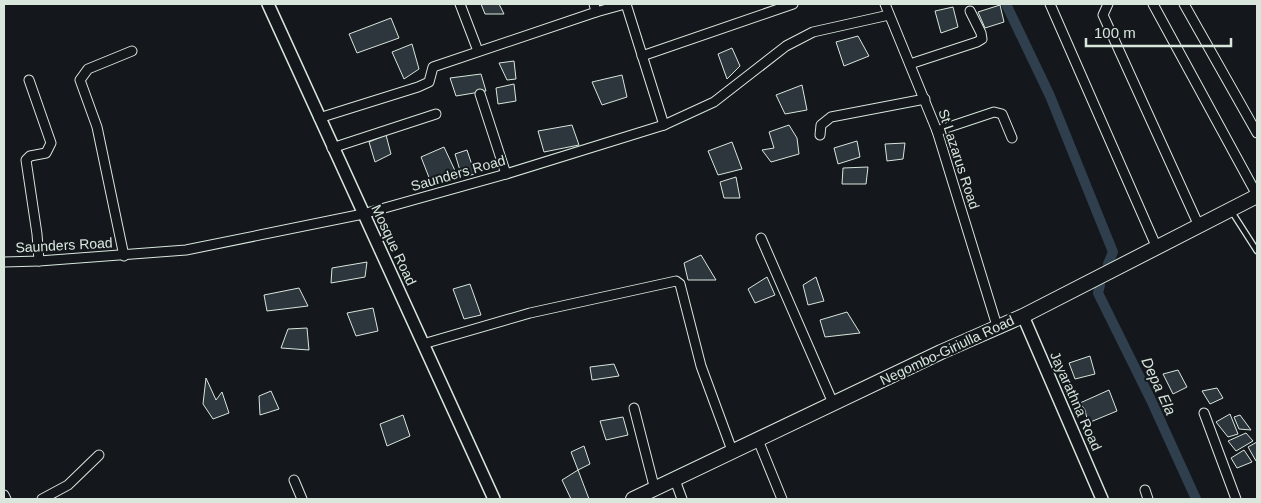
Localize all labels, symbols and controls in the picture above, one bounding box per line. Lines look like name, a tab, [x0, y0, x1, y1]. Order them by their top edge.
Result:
scale bar	[1086, 15, 1231, 47]
text: 100 m	[1094, 24, 1136, 41]
street label: St Lazarus Road	[935, 107, 983, 211]
street label: Saunders Road	[409, 152, 507, 194]
street label: Mosque Road	[368, 202, 420, 288]
street label: Saunders Road	[15, 234, 113, 256]
street label: Negombo-Giriulla Road	[877, 312, 1017, 388]
street label: Jayarathna Road	[1047, 349, 1105, 453]
water label: Depa Ela	[1138, 354, 1180, 418]

